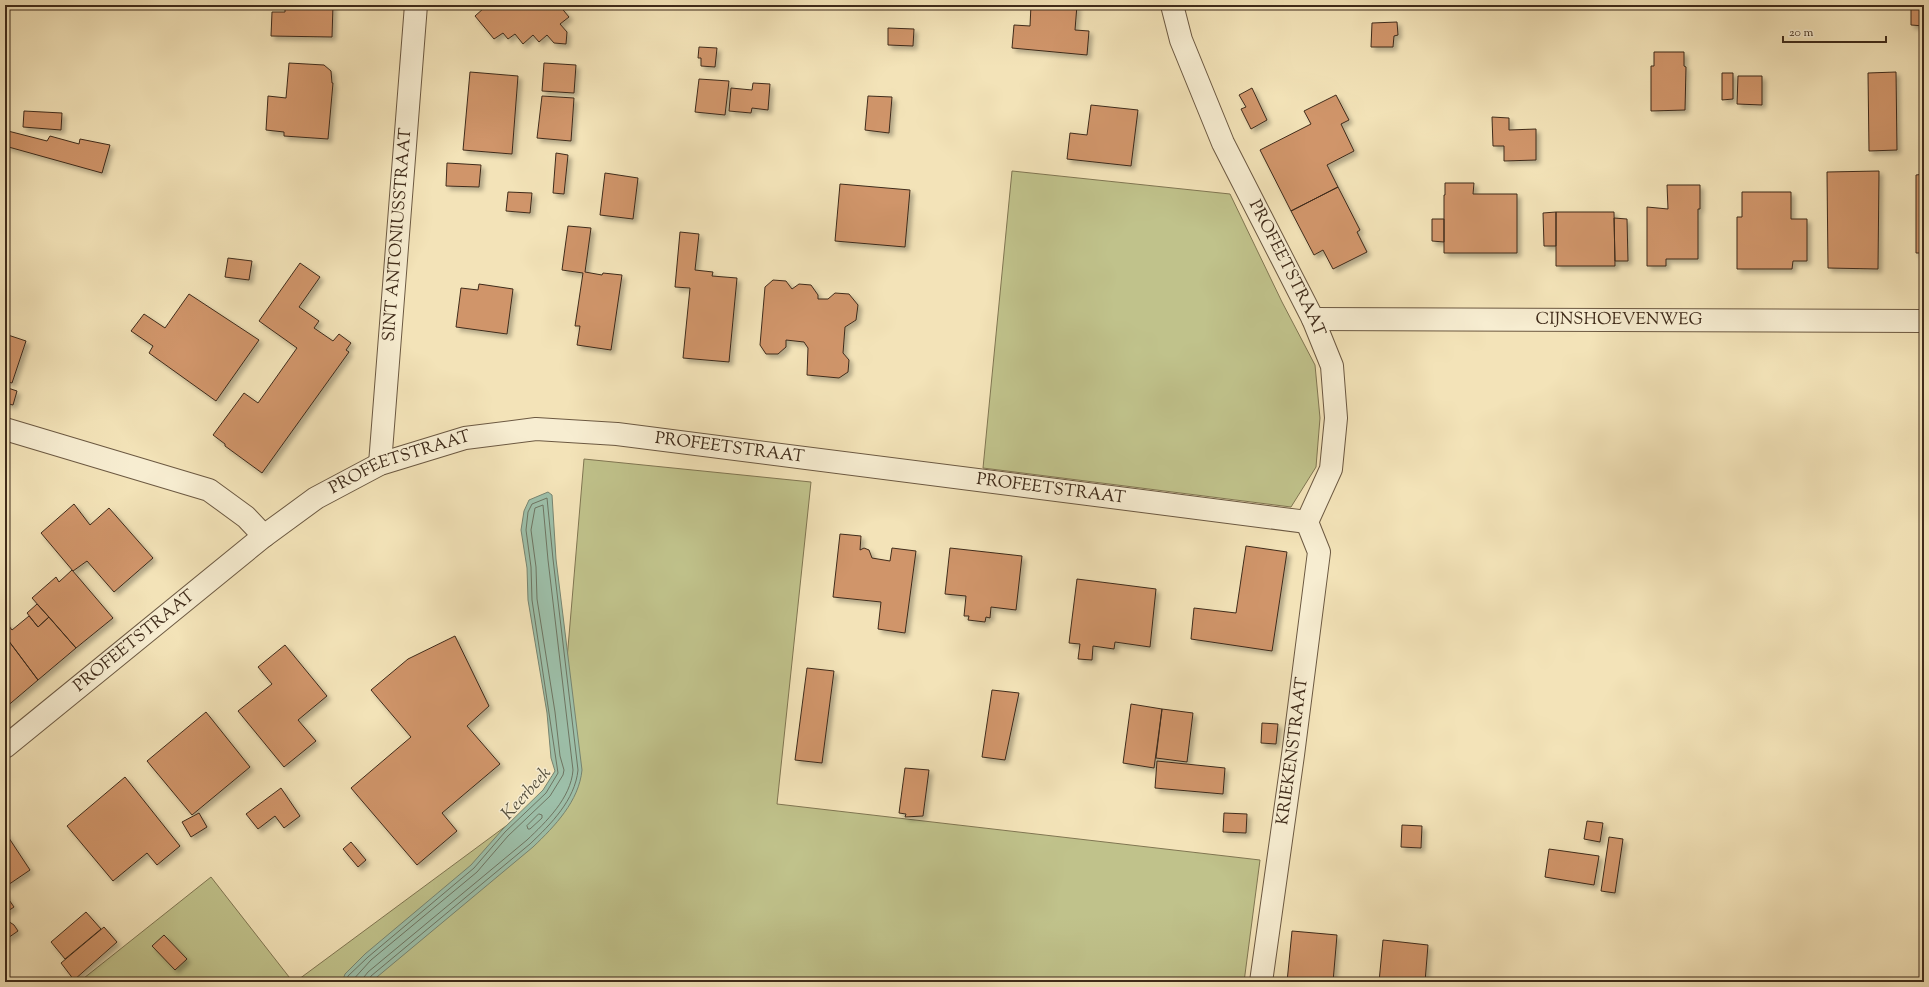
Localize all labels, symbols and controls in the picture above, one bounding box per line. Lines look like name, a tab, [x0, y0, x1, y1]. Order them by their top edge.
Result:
scale bar	[1783, 18, 1886, 44]
text: 20 m	[1789, 24, 1814, 42]
street label: SINT ANTONIUSSTRAAT	[378, 127, 418, 342]
street label: PROFEETSTRAAT	[1242, 196, 1331, 340]
street label: CIJNSHOEVENWEG	[1536, 308, 1703, 332]
street label: PROFEETSTRAAT	[325, 425, 474, 501]
street label: PROFEETSTRAAT	[654, 427, 806, 470]
street label: PROFEETSTRAAT	[975, 468, 1127, 511]
street label: PROFEETSTRAAT	[69, 585, 200, 698]
street label: KRIEKENSTRAAT	[1271, 676, 1315, 827]
water label: Keerbeek	[496, 762, 558, 826]

